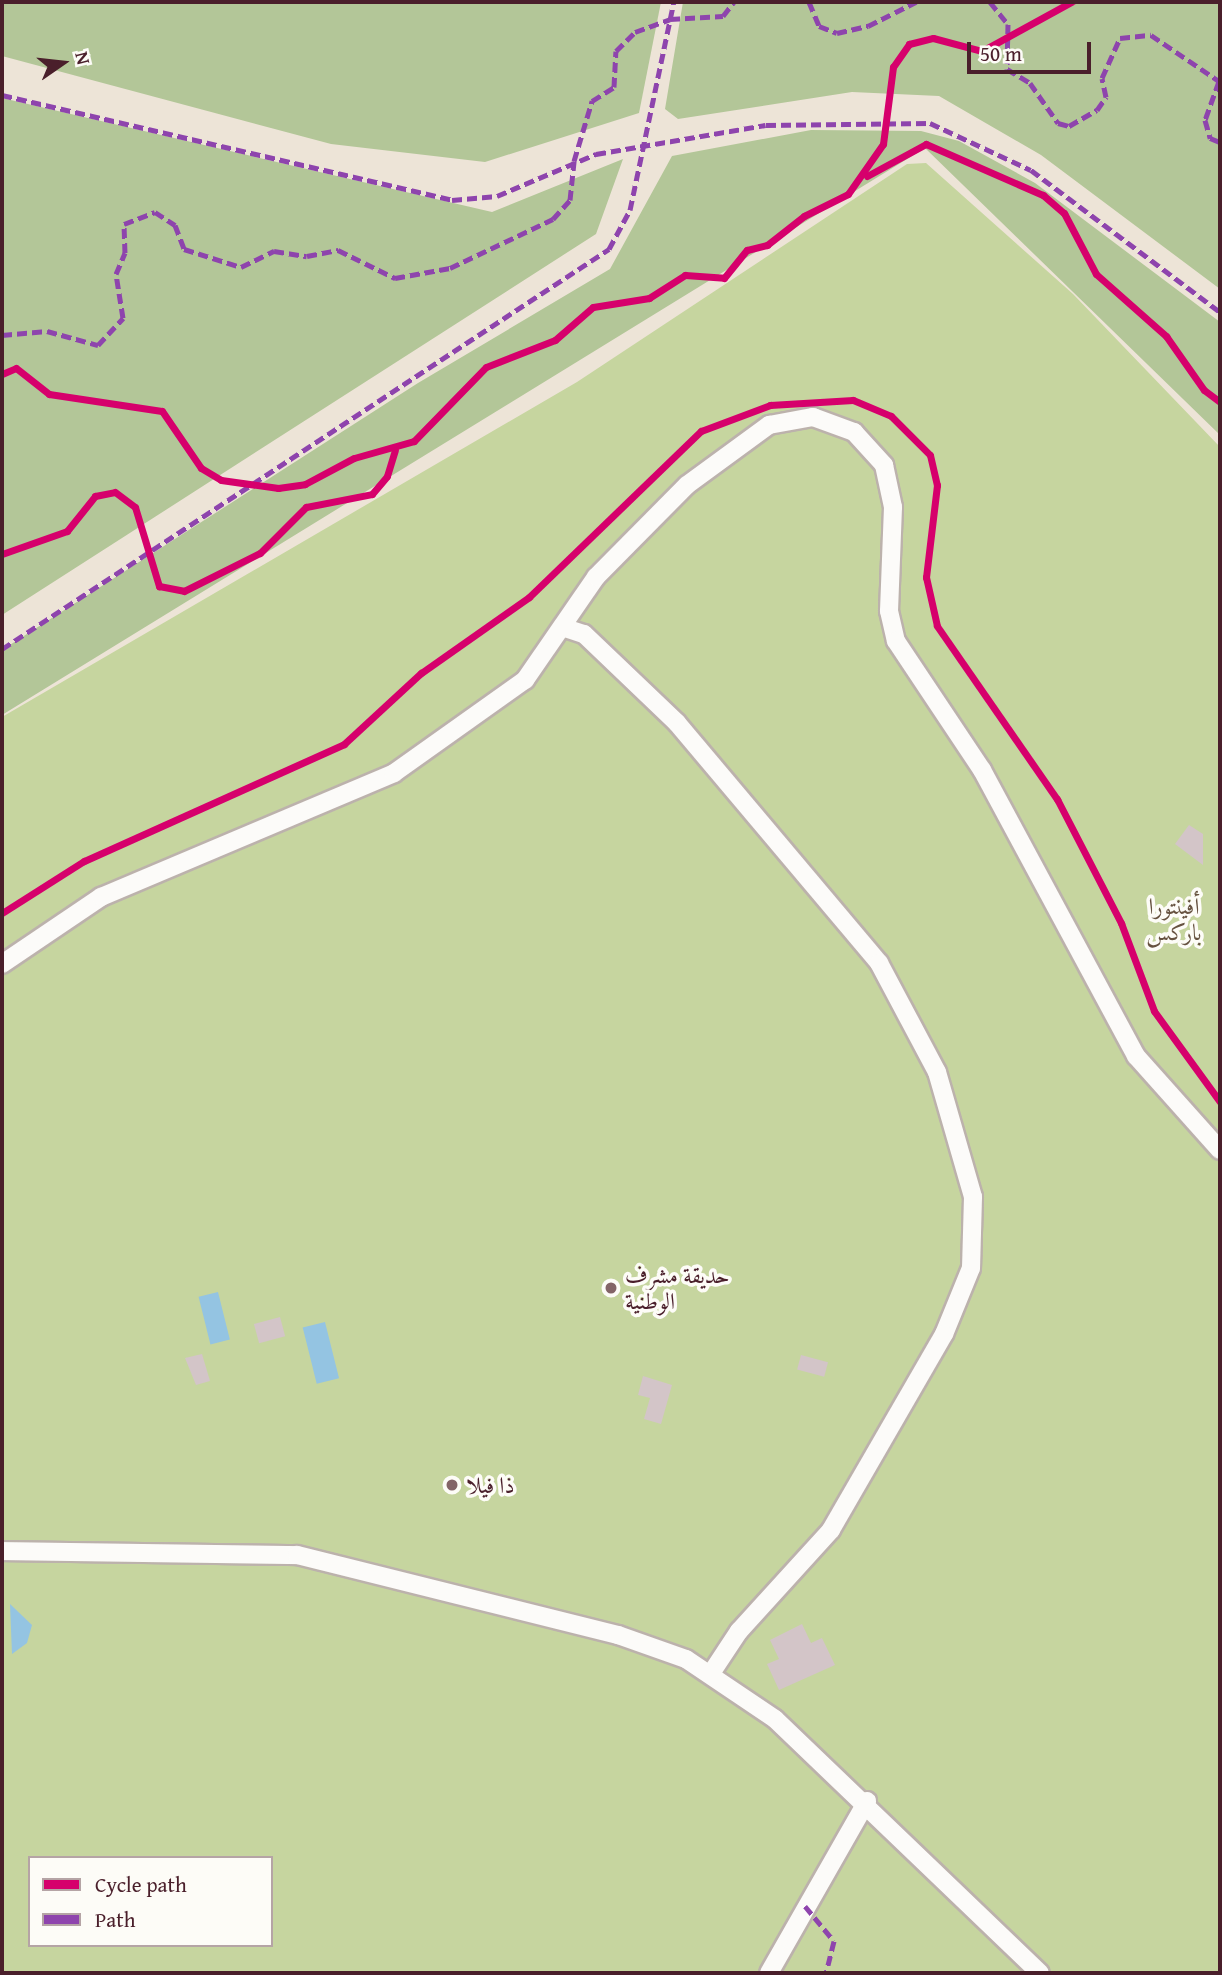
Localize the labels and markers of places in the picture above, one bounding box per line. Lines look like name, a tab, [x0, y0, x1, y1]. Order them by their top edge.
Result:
place label: حديقة مشرف الوطنية	[625, 1261, 730, 1315]
marker: حديقة مشرف الوطنية	[603, 1280, 619, 1296]
place label: ذا فيلا	[466, 1471, 515, 1499]
marker: ذا فيلا	[444, 1477, 460, 1493]

